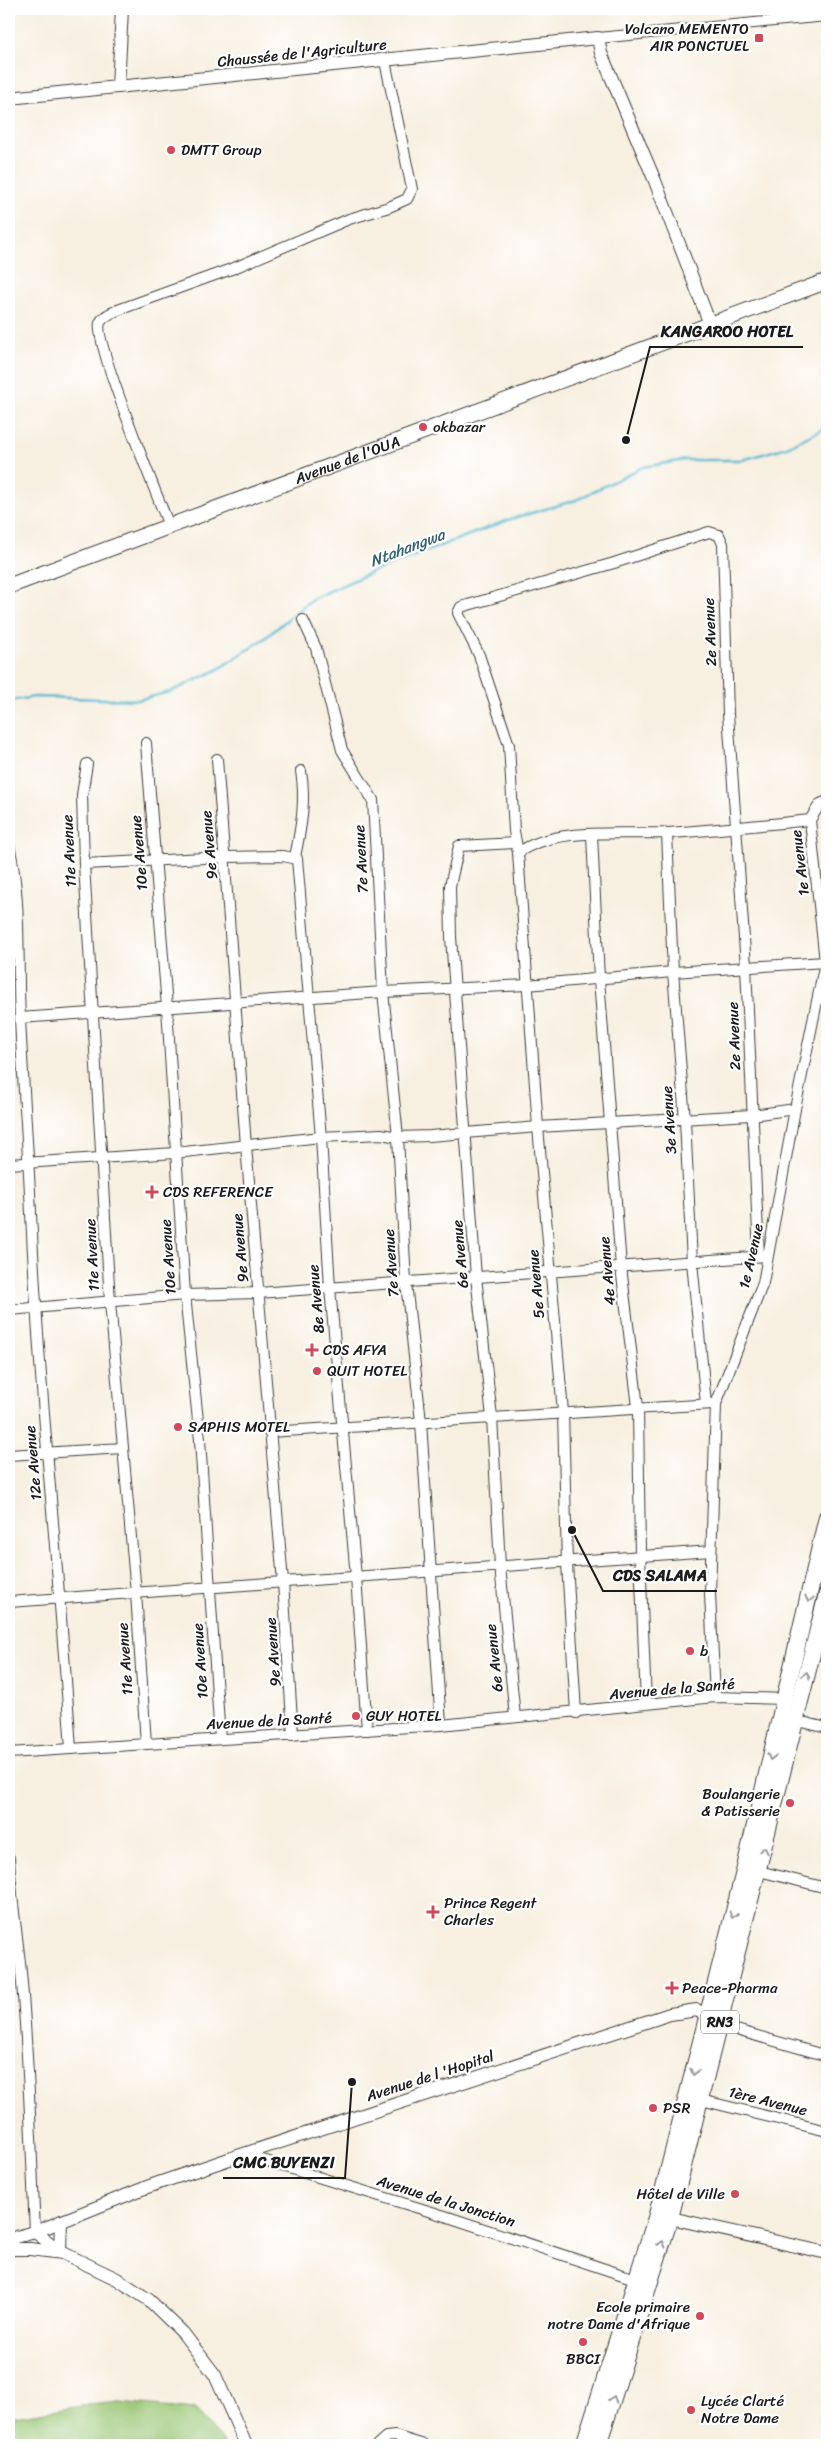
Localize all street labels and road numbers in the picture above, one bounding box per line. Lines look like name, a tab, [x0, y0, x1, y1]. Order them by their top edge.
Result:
street label: Chaussée de l'Agriculture	[216, 31, 388, 75]
street label: Avenue de l'OUA	[290, 428, 404, 492]
street label: 2e Avenue	[696, 597, 724, 667]
street label: 9e Avenue	[193, 809, 225, 881]
street label: 11e Avenue	[54, 814, 84, 888]
street label: 10e Avenue	[123, 814, 155, 892]
street label: 7e Avenue	[346, 824, 376, 894]
street label: 1e Avenue	[783, 828, 817, 898]
street label: 2e Avenue	[720, 1001, 748, 1071]
street label: 3e Avenue	[654, 1085, 684, 1155]
street label: 9e Avenue	[224, 1212, 256, 1284]
street label: 11e Avenue	[77, 1218, 107, 1292]
street label: 10e Avenue	[152, 1218, 184, 1296]
street label: 6e Avenue	[444, 1218, 476, 1289]
street label: 1e Avenue	[731, 1220, 771, 1291]
street label: 7e Avenue	[376, 1228, 406, 1298]
street label: 4e Avenue	[591, 1235, 623, 1307]
street label: 5e Avenue	[520, 1248, 552, 1320]
street label: 8e Avenue	[300, 1263, 332, 1335]
street label: 12e Avenue	[17, 1424, 49, 1502]
street label: 9e Avenue	[258, 1616, 288, 1687]
street label: 11e Avenue	[109, 1621, 141, 1696]
street label: 10e Avenue	[184, 1622, 216, 1700]
street label: 6e Avenue	[477, 1622, 511, 1693]
street label: Avenue de la Santé	[607, 1671, 736, 1708]
street label: Avenue de la Santé	[205, 1705, 333, 1737]
road number: RN3	[701, 2010, 739, 2034]
street label: Avenue de l 'Hopital	[362, 2043, 498, 2109]
street label: 1ère Avenue	[726, 2079, 810, 2123]
street label: Avenue de la Jonction	[373, 2167, 518, 2234]

